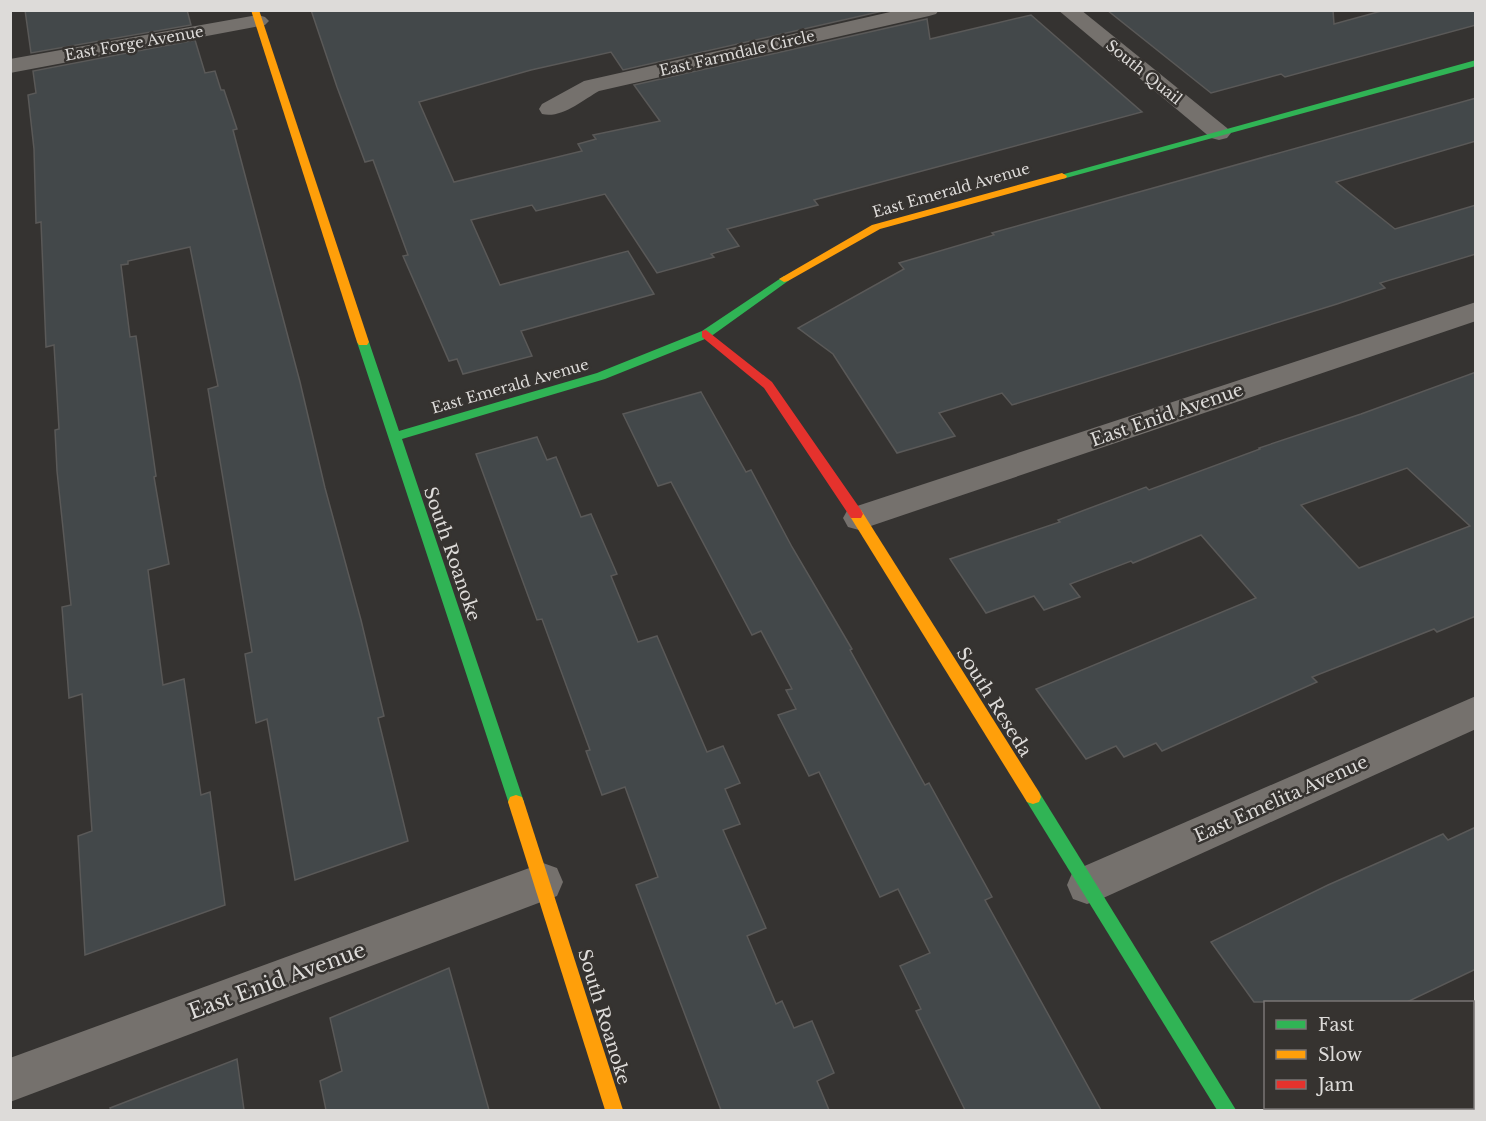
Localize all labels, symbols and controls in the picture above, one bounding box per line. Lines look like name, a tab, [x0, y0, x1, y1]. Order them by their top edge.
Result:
street label: East Forge Avenue	[63, 21, 205, 65]
street label: East Farmdale Circle	[657, 26, 817, 80]
street label: South Quail	[1102, 36, 1186, 109]
street label: East Emerald Avenue	[870, 158, 1032, 222]
street label: East Emerald Avenue	[429, 354, 591, 418]
street label: East Enid Avenue	[1088, 379, 1246, 451]
street label: South Roanoke	[419, 484, 485, 624]
street label: South Reseda	[952, 643, 1036, 761]
street label: East Emelita Avenue	[1191, 751, 1371, 847]
street label: East Enid Avenue	[185, 937, 369, 1025]
street label: South Roanoke	[573, 947, 635, 1087]
legend	[1264, 1001, 1474, 1109]
text: Fast	[1318, 1014, 1355, 1036]
text: Slow	[1318, 1044, 1363, 1066]
text: Jam	[1316, 1074, 1354, 1096]

